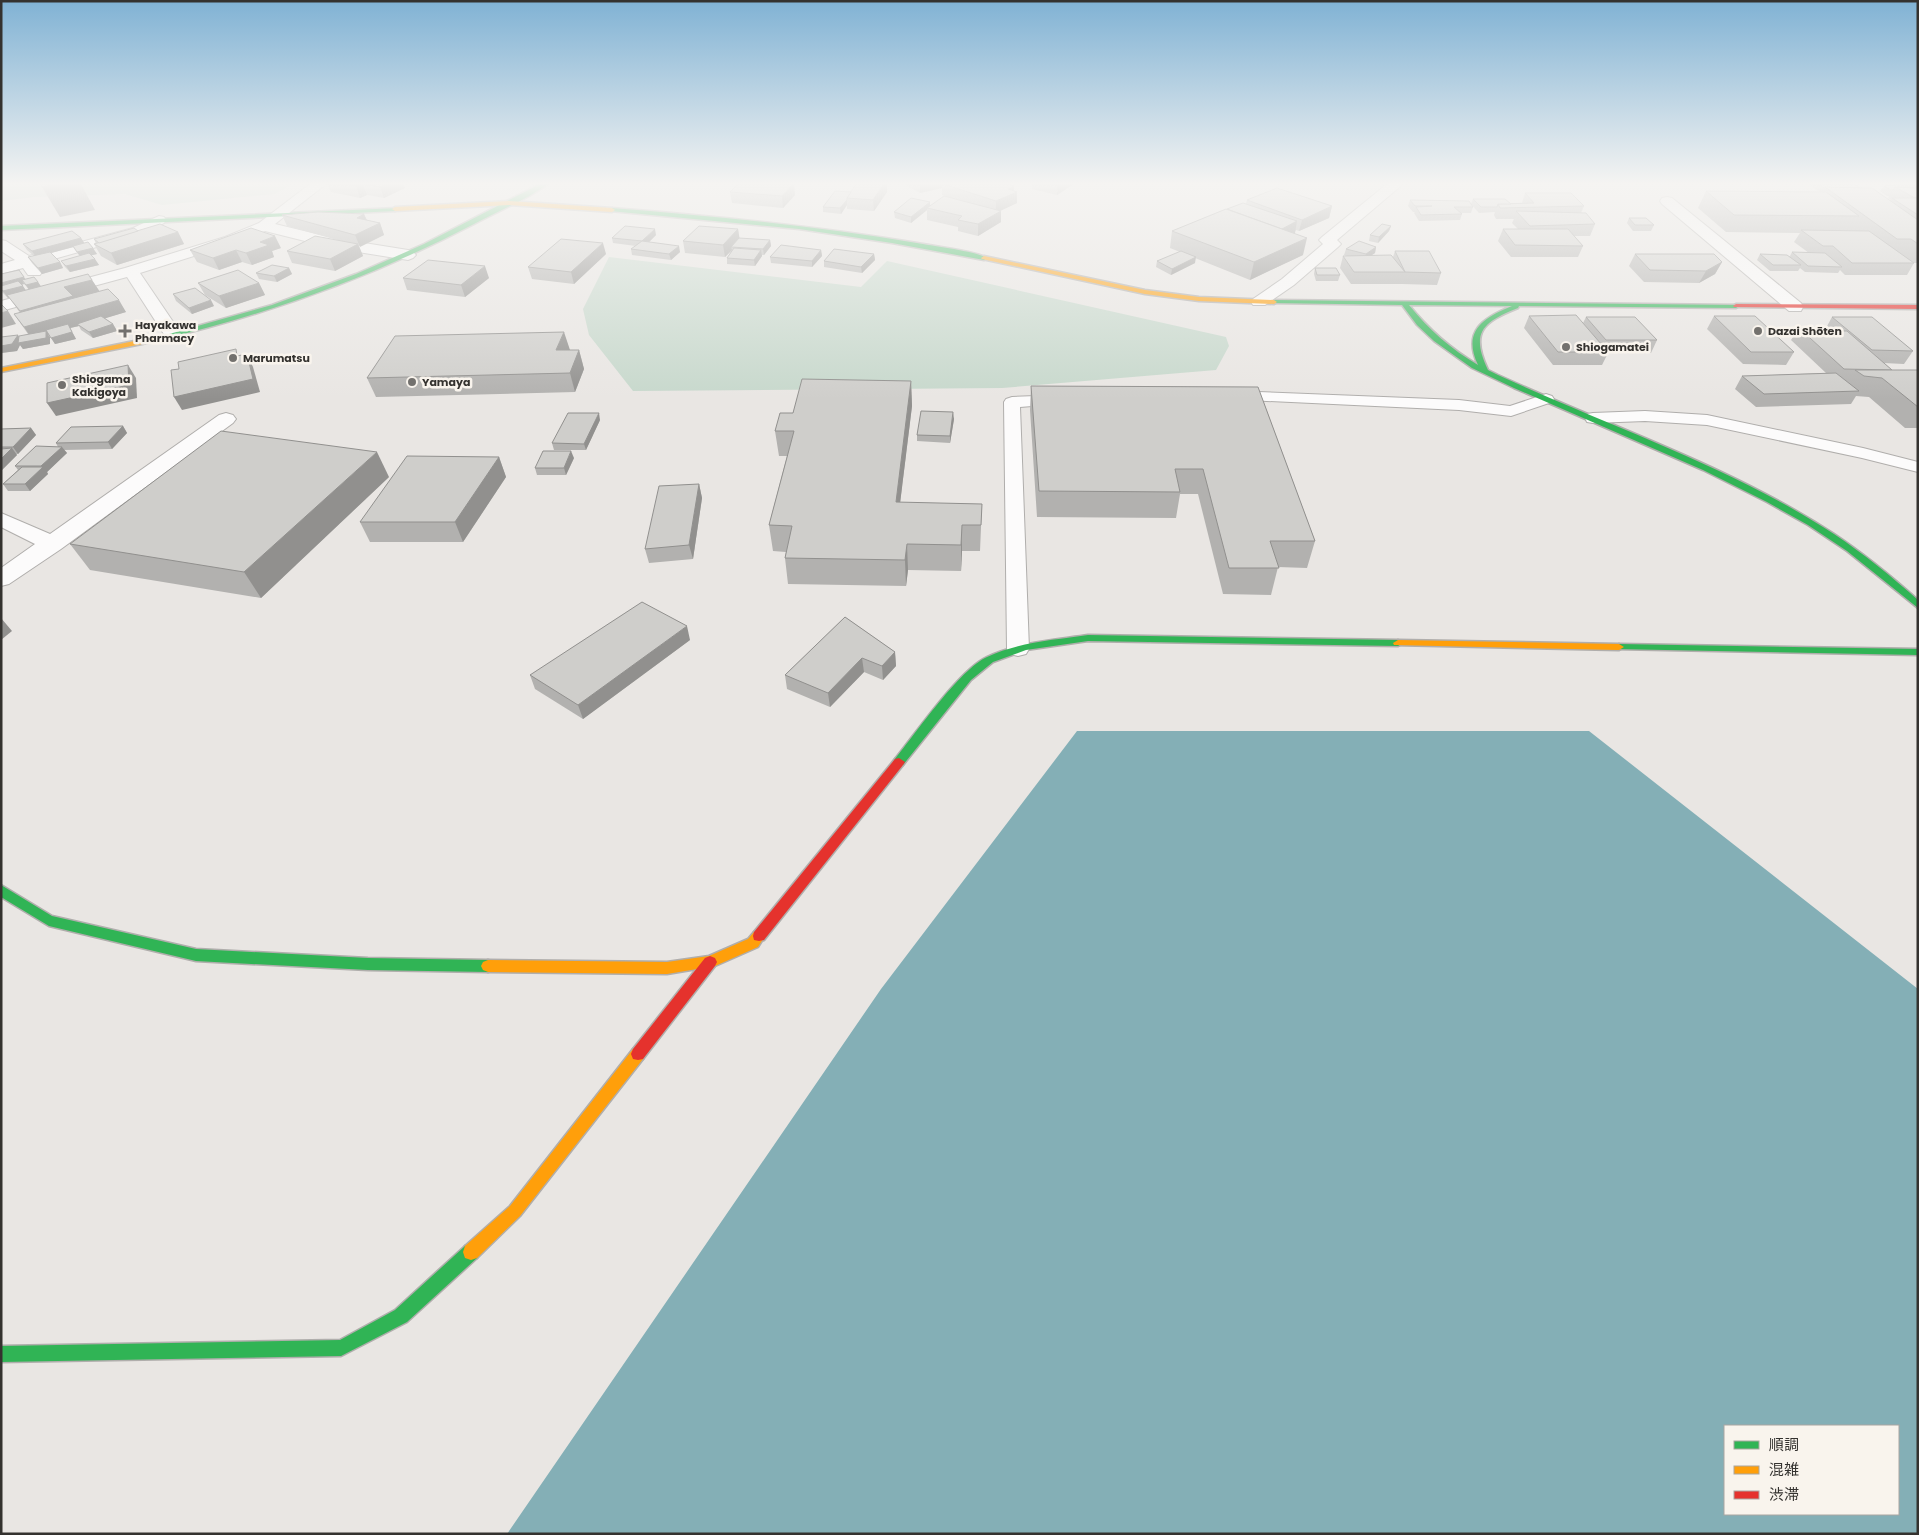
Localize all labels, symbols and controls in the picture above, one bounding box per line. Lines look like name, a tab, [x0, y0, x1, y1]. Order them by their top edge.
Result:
place label: Hayakawa Pharmacy	[135, 317, 196, 346]
place label: Dazai Shōten	[1768, 323, 1842, 339]
marker: Hayakawa Pharmacy	[119, 325, 131, 337]
marker: Dazai Shōten	[1752, 325, 1764, 337]
place label: Shiogamatei	[1576, 339, 1649, 355]
marker: Shiogamatei	[1560, 341, 1572, 353]
place label: Marumatsu	[243, 350, 310, 366]
marker: Marumatsu	[227, 352, 239, 364]
place label: Shiogama Kakigoya	[72, 371, 131, 400]
place label: Yamaya	[422, 374, 470, 390]
marker: Yamaya	[406, 376, 418, 388]
marker: Shiogama Kakigoya	[56, 379, 68, 391]
legend	[1724, 1425, 1899, 1515]
text: 順調	[1769, 1434, 1799, 1455]
text: 混雑	[1769, 1459, 1799, 1480]
text: 渋滞	[1769, 1484, 1799, 1505]

